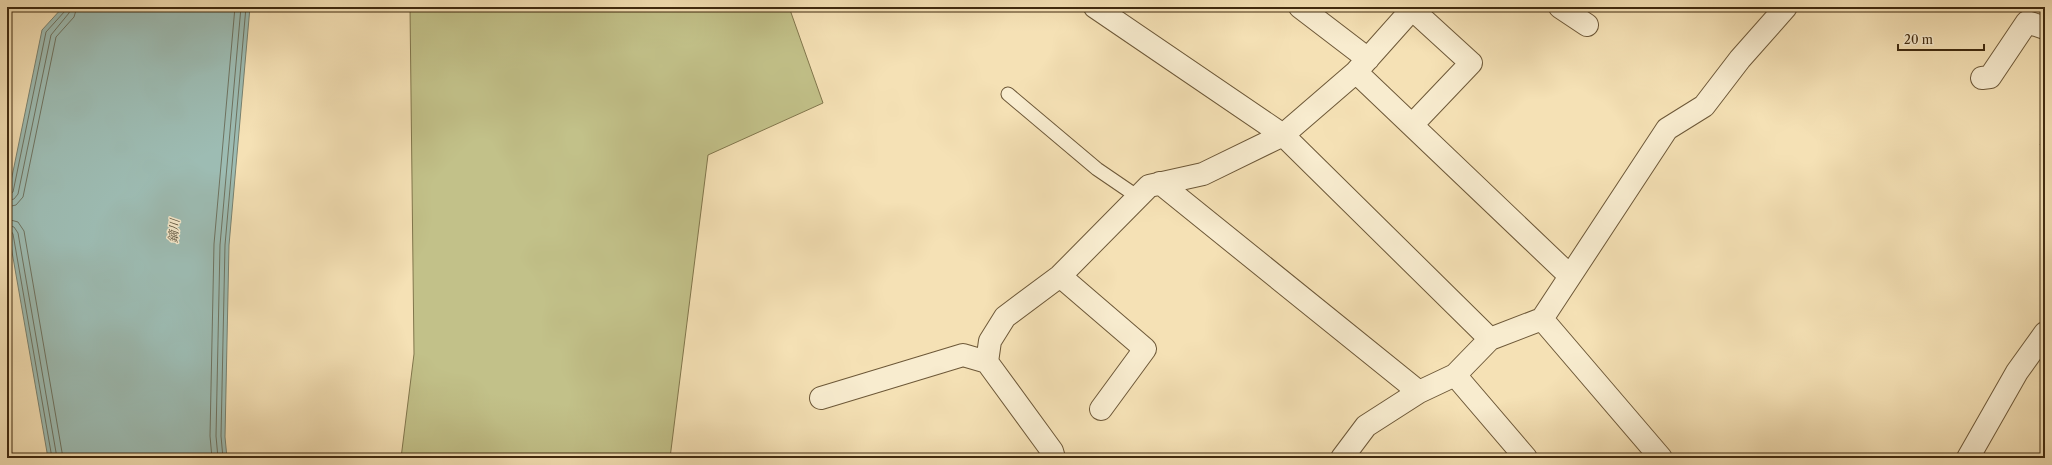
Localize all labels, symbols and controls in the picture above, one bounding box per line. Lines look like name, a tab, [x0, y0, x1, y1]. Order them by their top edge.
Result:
scale bar	[1898, 26, 1984, 52]
text: 20 m	[1904, 32, 1933, 47]
water label: 鏑川	[165, 216, 182, 244]

